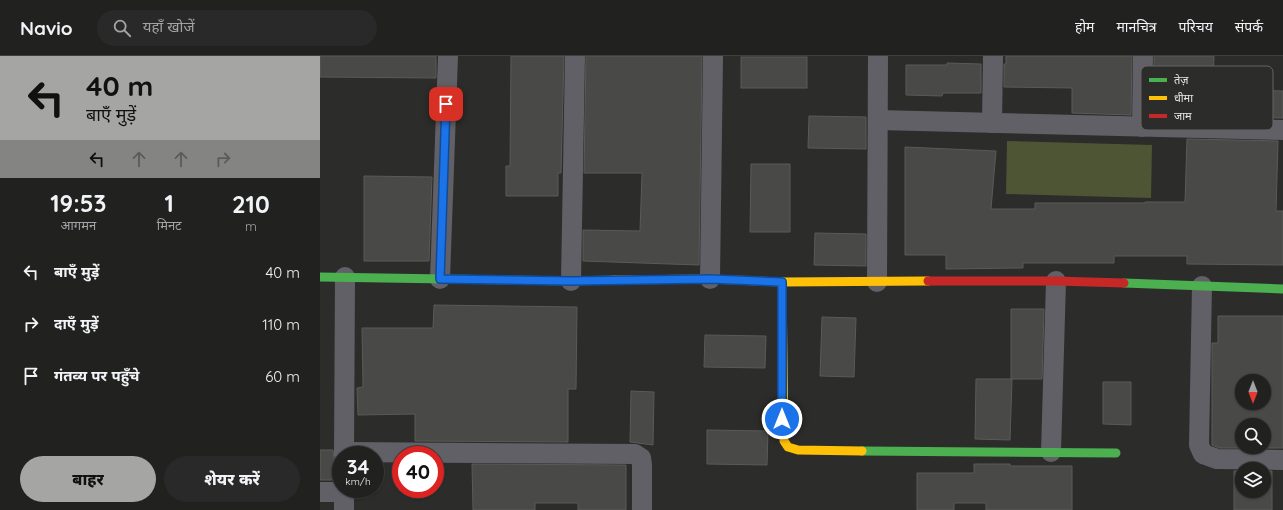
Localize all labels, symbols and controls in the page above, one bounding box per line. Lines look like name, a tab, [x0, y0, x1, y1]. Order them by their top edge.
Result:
search box	[97, 10, 377, 46]
text: Navio	[20, 16, 73, 40]
icon: search	[111, 17, 133, 39]
text: यहाँ खोजें	[143, 17, 195, 36]
text: होम	[1075, 18, 1094, 36]
text: मानचित्र	[1116, 18, 1157, 36]
text: परिचय	[1179, 18, 1213, 36]
text: संपर्क	[1235, 18, 1263, 36]
legend	[1141, 66, 1273, 130]
text: 40 m	[86, 68, 153, 103]
icon: left	[20, 72, 72, 124]
text: तेज़	[1174, 73, 1189, 87]
pin	[429, 87, 463, 121]
text: धीमा	[1174, 91, 1193, 105]
icon: arrive	[435, 93, 457, 115]
text: बाएँ मुड़ें	[86, 103, 136, 126]
text: जाम	[1174, 109, 1192, 123]
icon: left	[86, 148, 108, 170]
icon: ahead	[128, 148, 150, 170]
icon: ahead	[170, 148, 192, 170]
icon: right	[212, 148, 234, 170]
text: 19:53	[50, 188, 107, 218]
text: 1	[165, 188, 174, 218]
text: 210	[232, 189, 270, 219]
text: आगमन	[61, 217, 96, 233]
text: मिनट	[157, 217, 182, 233]
text: m	[245, 218, 257, 234]
icon: left	[20, 261, 42, 283]
text: बाएँ मुड़ें	[54, 262, 99, 281]
text: 40 m	[265, 263, 300, 282]
icon: right	[20, 313, 42, 335]
text: दाएँ मुड़ें	[54, 314, 98, 333]
text: 110 m	[262, 315, 300, 334]
icon: arrive	[20, 365, 42, 387]
text: गंतव्य पर पहुँचे	[54, 366, 140, 385]
text: 60 m	[265, 367, 300, 386]
north arrow	[1235, 374, 1271, 410]
map controls	[1235, 374, 1271, 498]
position arrow	[761, 398, 803, 440]
button: search	[1235, 418, 1271, 454]
speed limit sign: 40	[392, 446, 444, 498]
text: 34	[347, 454, 369, 479]
button: बाहर	[20, 456, 156, 502]
button: शेयर करें	[164, 456, 300, 502]
button: layers	[1235, 462, 1271, 498]
text: km/h	[345, 475, 371, 488]

